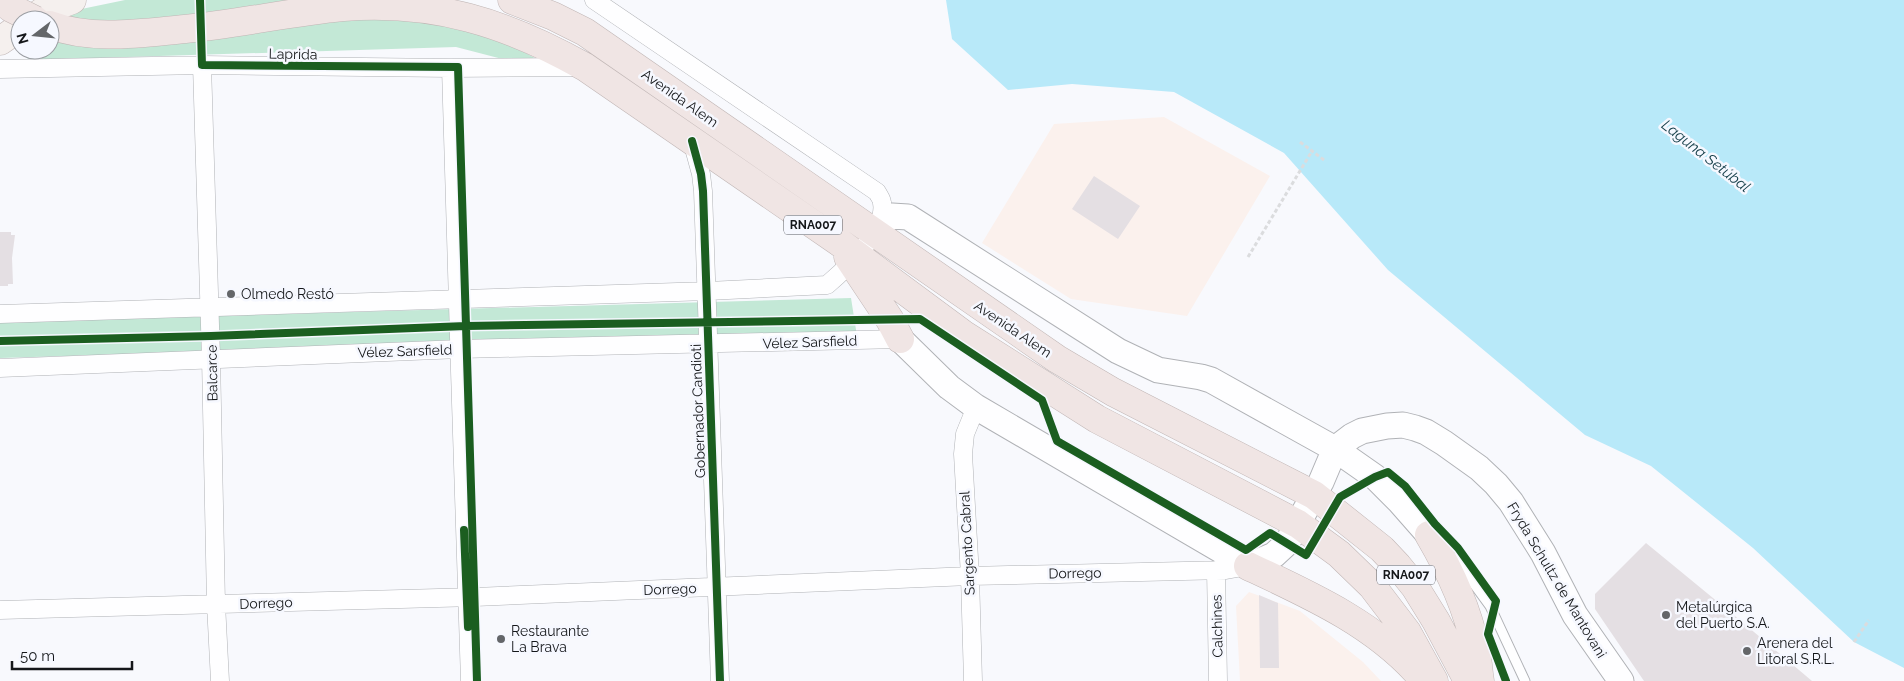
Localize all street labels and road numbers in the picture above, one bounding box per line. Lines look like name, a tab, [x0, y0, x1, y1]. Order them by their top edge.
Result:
street label: Laprida	[268, 46, 318, 62]
street label: Avenida Alem	[639, 66, 721, 130]
road number: RNA007	[784, 216, 842, 234]
street label: Avenida Alem	[971, 297, 1055, 361]
street label: Vélez Sarsfield	[762, 332, 858, 352]
street label: Vélez Sarsfield	[357, 341, 453, 361]
street label: Gobernador Candioti	[688, 344, 708, 478]
street label: Balcarce	[204, 345, 220, 401]
street label: Sargento Cabral	[956, 490, 978, 596]
street label: Fryda Schultz de Mantovani	[1504, 499, 1610, 661]
street label: Dorrego	[1048, 565, 1102, 581]
road number: RNA007	[1377, 566, 1435, 584]
street label: Dorrego	[643, 580, 697, 598]
street label: Dorrego	[239, 594, 293, 612]
street label: Calchines	[1208, 594, 1226, 658]

